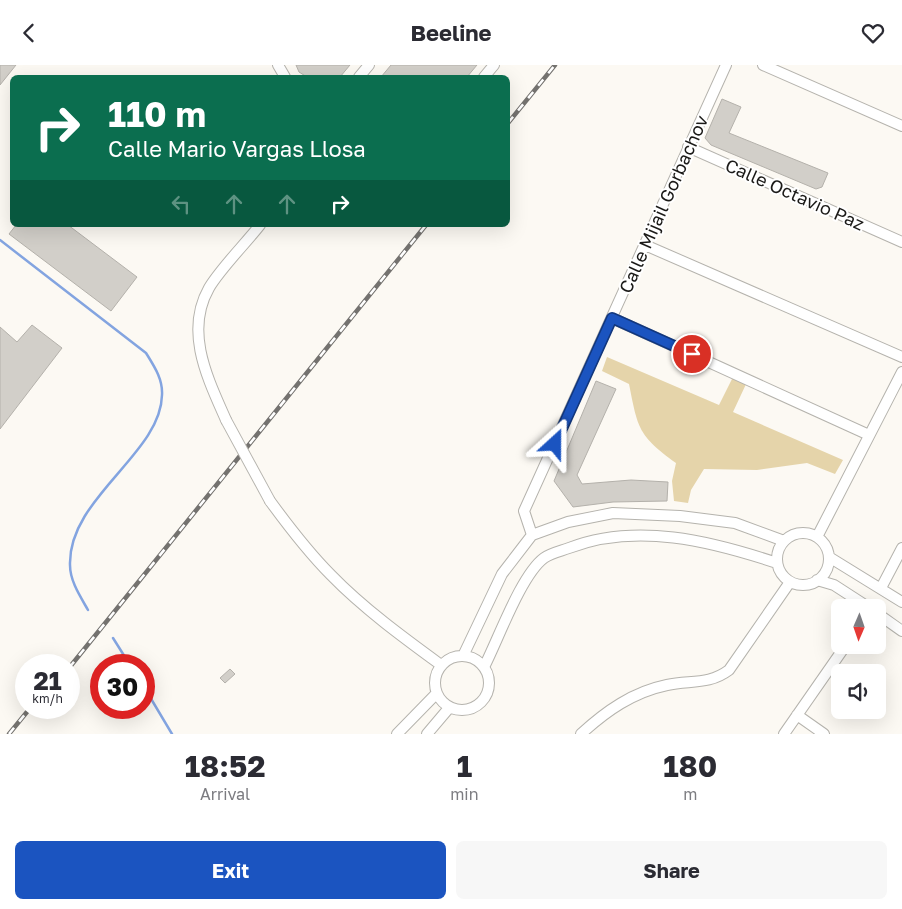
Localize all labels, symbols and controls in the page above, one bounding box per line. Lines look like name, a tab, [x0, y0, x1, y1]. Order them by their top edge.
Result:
icon: back	[15, 19, 43, 47]
text: Beeline	[410, 19, 492, 46]
icon: heart	[859, 19, 887, 47]
text: 110 m	[108, 93, 206, 135]
icon: right	[25, 95, 90, 160]
street label: Calle Mijail Gorbachov	[614, 112, 712, 296]
text: Calle Mario Vargas Llosa	[108, 135, 366, 162]
street label: Calle Octavio Paz	[722, 153, 868, 235]
icon: left	[167, 190, 195, 218]
icon: ahead	[220, 190, 248, 218]
icon: ahead	[273, 190, 301, 218]
icon: right	[326, 190, 354, 218]
pin	[671, 333, 713, 375]
icon: arrive	[678, 340, 706, 368]
position arrow	[528, 417, 580, 469]
north arrow	[831, 599, 886, 654]
map controls	[831, 599, 886, 719]
speed limit sign: 30	[90, 654, 155, 719]
button: sound	[831, 664, 886, 719]
text: 21	[33, 665, 62, 696]
text: km/h	[32, 691, 63, 706]
text: 18:52	[185, 748, 266, 784]
text: 1	[457, 748, 472, 784]
text: 180	[663, 748, 717, 784]
text: Arrival	[200, 784, 250, 804]
text: min	[450, 784, 479, 804]
text: m	[683, 784, 697, 804]
button: Exit	[15, 841, 446, 899]
button: Share	[456, 841, 887, 899]

